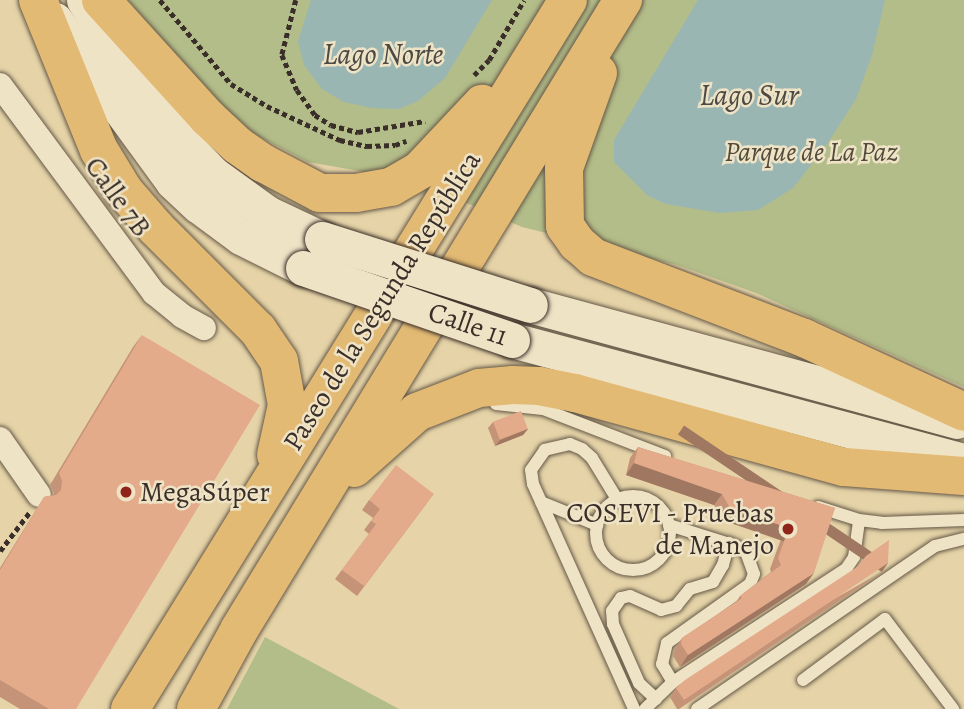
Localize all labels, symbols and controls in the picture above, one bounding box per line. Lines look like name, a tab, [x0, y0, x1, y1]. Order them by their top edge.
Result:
water label: Lago Norte	[323, 36, 443, 72]
water label: Lago Sur	[699, 77, 799, 113]
park label: Parque de La Paz	[724, 135, 898, 169]
street label: Paseo de la Segunda República	[276, 145, 488, 457]
street label: Calle 7B	[78, 150, 158, 244]
street label: Calle 11	[424, 295, 512, 353]
place label: MegaSúper	[140, 475, 270, 509]
marker: MegaSúper	[118, 484, 134, 500]
place label: COSEVI - Pruebas de Manejo	[565, 496, 774, 562]
marker: COSEVI - Pruebas de Manejo	[780, 521, 796, 537]

